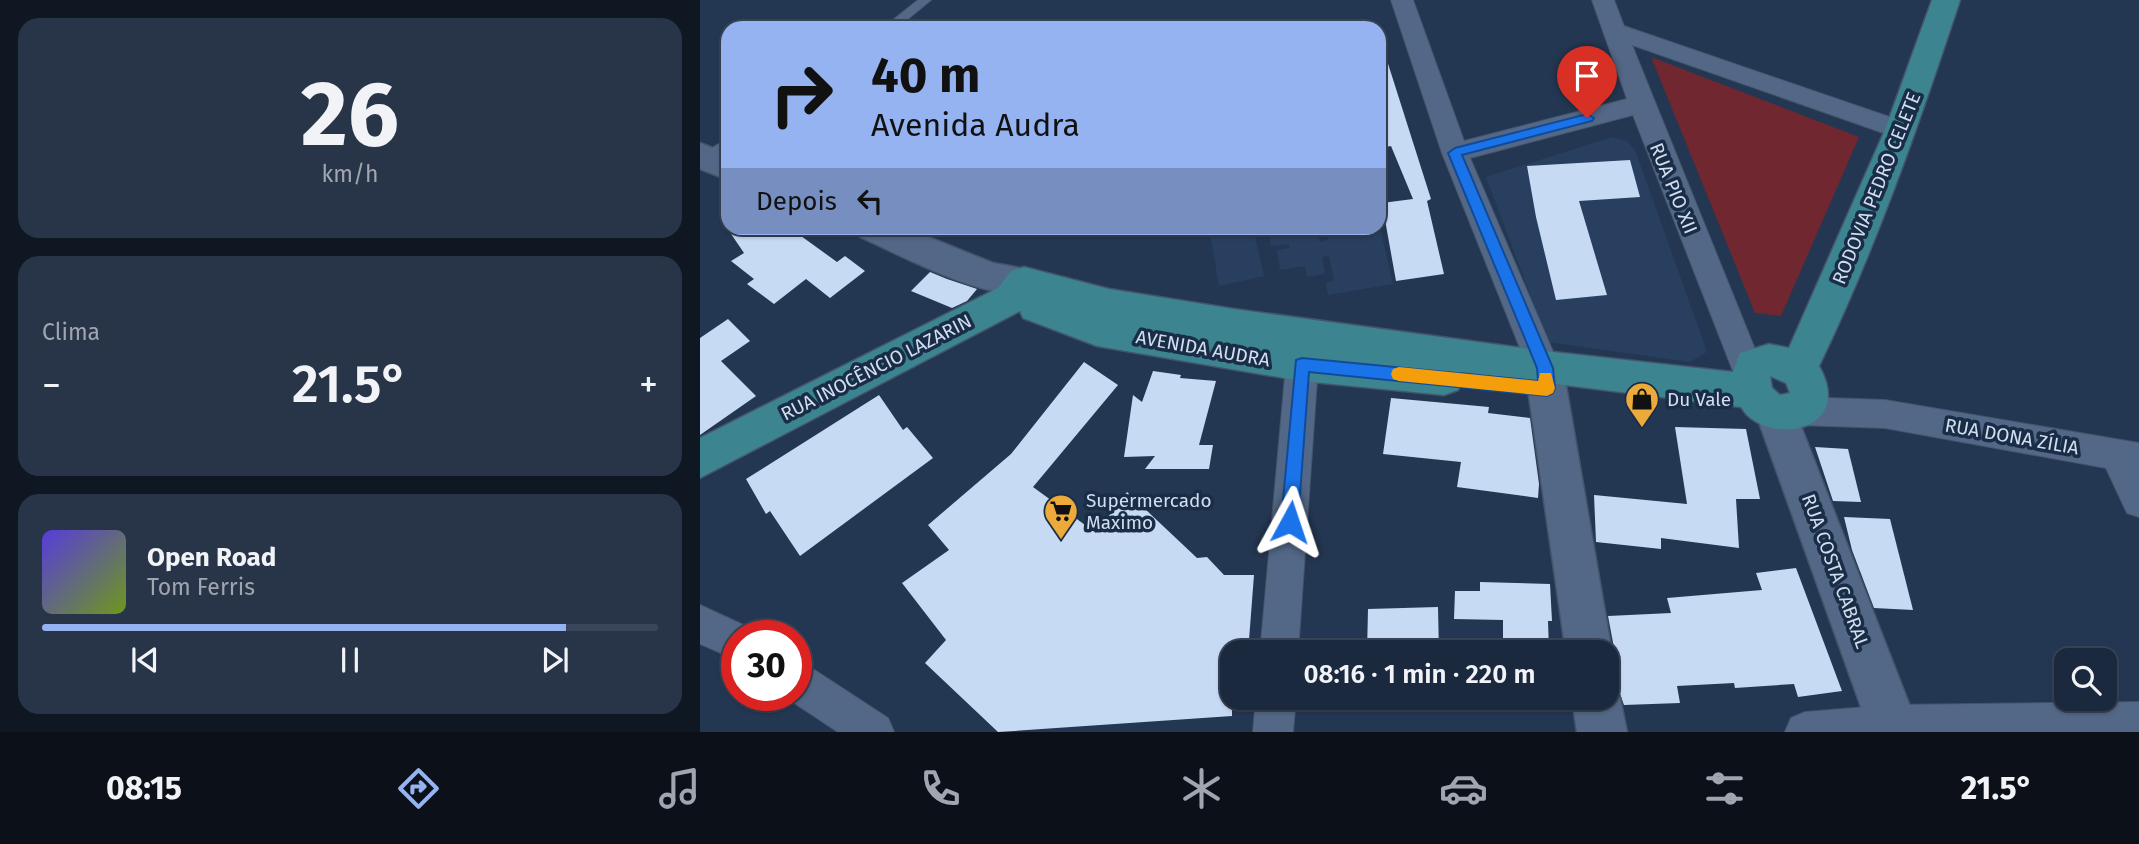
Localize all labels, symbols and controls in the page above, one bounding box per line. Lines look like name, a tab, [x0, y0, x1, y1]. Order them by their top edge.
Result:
text: 40 m	[871, 46, 980, 105]
pin	[1557, 46, 1617, 118]
icon: right	[756, 49, 847, 140]
icon: arrive	[1568, 57, 1606, 95]
text: 26	[301, 60, 399, 169]
street label: RODOVIA PEDRO CELETE	[1827, 89, 1926, 288]
text: Avenida Audra	[871, 106, 1080, 144]
street label: RUA PIO XII	[1645, 139, 1702, 237]
text: km/h	[322, 160, 378, 188]
icon: left	[851, 182, 889, 220]
text: Depois	[756, 186, 837, 217]
street label: RUA INOCÊNCIO LAZARIN	[777, 309, 975, 426]
text: Clima	[42, 318, 100, 346]
street label: AVENIDA AUDRA	[1134, 325, 1272, 372]
text: 21.5°	[292, 353, 408, 416]
text: −	[42, 362, 61, 408]
text: +	[639, 362, 658, 408]
shop icon: Du Vale	[1623, 380, 1661, 429]
place label: Du Vale	[1667, 388, 1731, 411]
street label: RUA DONA ZÍLIA	[1943, 413, 2081, 460]
position arrow	[1253, 485, 1327, 559]
place label: Supermercado Maximo	[1086, 489, 1211, 534]
street label: RUA COSTA CABRAL	[1797, 491, 1874, 652]
supermarket icon: Supermercado Maximo	[1042, 492, 1080, 541]
text: Open Road	[147, 542, 276, 573]
text: Tom Ferris	[147, 573, 255, 601]
speed limit sign: 30	[721, 620, 812, 711]
icon: previous	[126, 641, 164, 679]
icon: pause	[331, 641, 369, 679]
icon: next	[536, 641, 574, 679]
map controls	[2054, 648, 2117, 711]
button: search	[2054, 648, 2117, 711]
text: 08:16 · 1 min · 220 m	[1303, 659, 1536, 690]
icon: directions	[394, 764, 443, 813]
icon: music	[655, 764, 704, 813]
icon: phone	[916, 764, 965, 813]
icon: climate	[1177, 764, 1226, 813]
icon: car	[1439, 764, 1488, 813]
icon: filters	[1700, 764, 1749, 813]
text: 08:15	[106, 769, 182, 807]
text: 21.5°	[1961, 769, 2033, 807]

